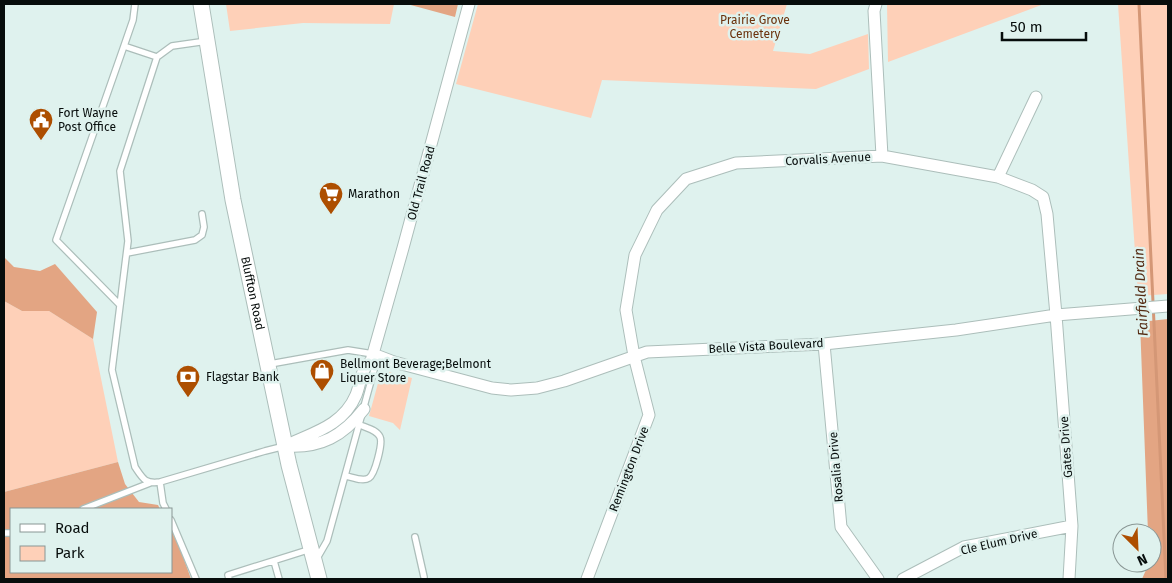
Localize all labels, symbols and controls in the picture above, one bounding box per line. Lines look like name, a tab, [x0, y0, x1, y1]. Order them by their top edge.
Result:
scale bar	[1002, 10, 1086, 42]
park label: Prairie Grove Cemetery	[720, 13, 790, 41]
text: 50 m	[1010, 18, 1043, 36]
place label: Fort Wayne Post Office	[58, 106, 118, 134]
public building icon: Fort Wayne Post Office	[28, 107, 54, 141]
street label: Old Trail Road	[404, 144, 438, 222]
street label: Corvalis Avenue	[785, 150, 871, 168]
supermarket icon: Marathon	[318, 181, 344, 215]
place label: Marathon	[348, 187, 400, 201]
water label: Fairfield Drain	[1130, 247, 1152, 337]
street label: Bluffton Road	[238, 255, 267, 331]
street label: Belle Vista Boulevard	[708, 336, 824, 356]
place label: Bellmont Beverage;Belmont Liquer Store	[340, 357, 492, 385]
shop icon: Bellmont Beverage;Belmont Liquer Store	[309, 358, 335, 392]
bank icon: Flagstar Bank	[175, 364, 201, 398]
place label: Flagstar Bank	[206, 370, 280, 384]
street label: Gates Drive	[1057, 416, 1075, 478]
street label: Remington Drive	[606, 424, 652, 514]
street label: Rosalia Drive	[826, 431, 846, 503]
legend	[10, 508, 172, 573]
text: Road	[55, 519, 90, 537]
north arrow	[1112, 523, 1162, 573]
street label: Cle Elum Drive	[959, 526, 1039, 558]
text: Park	[55, 544, 85, 562]
text: N	[1134, 550, 1150, 569]

